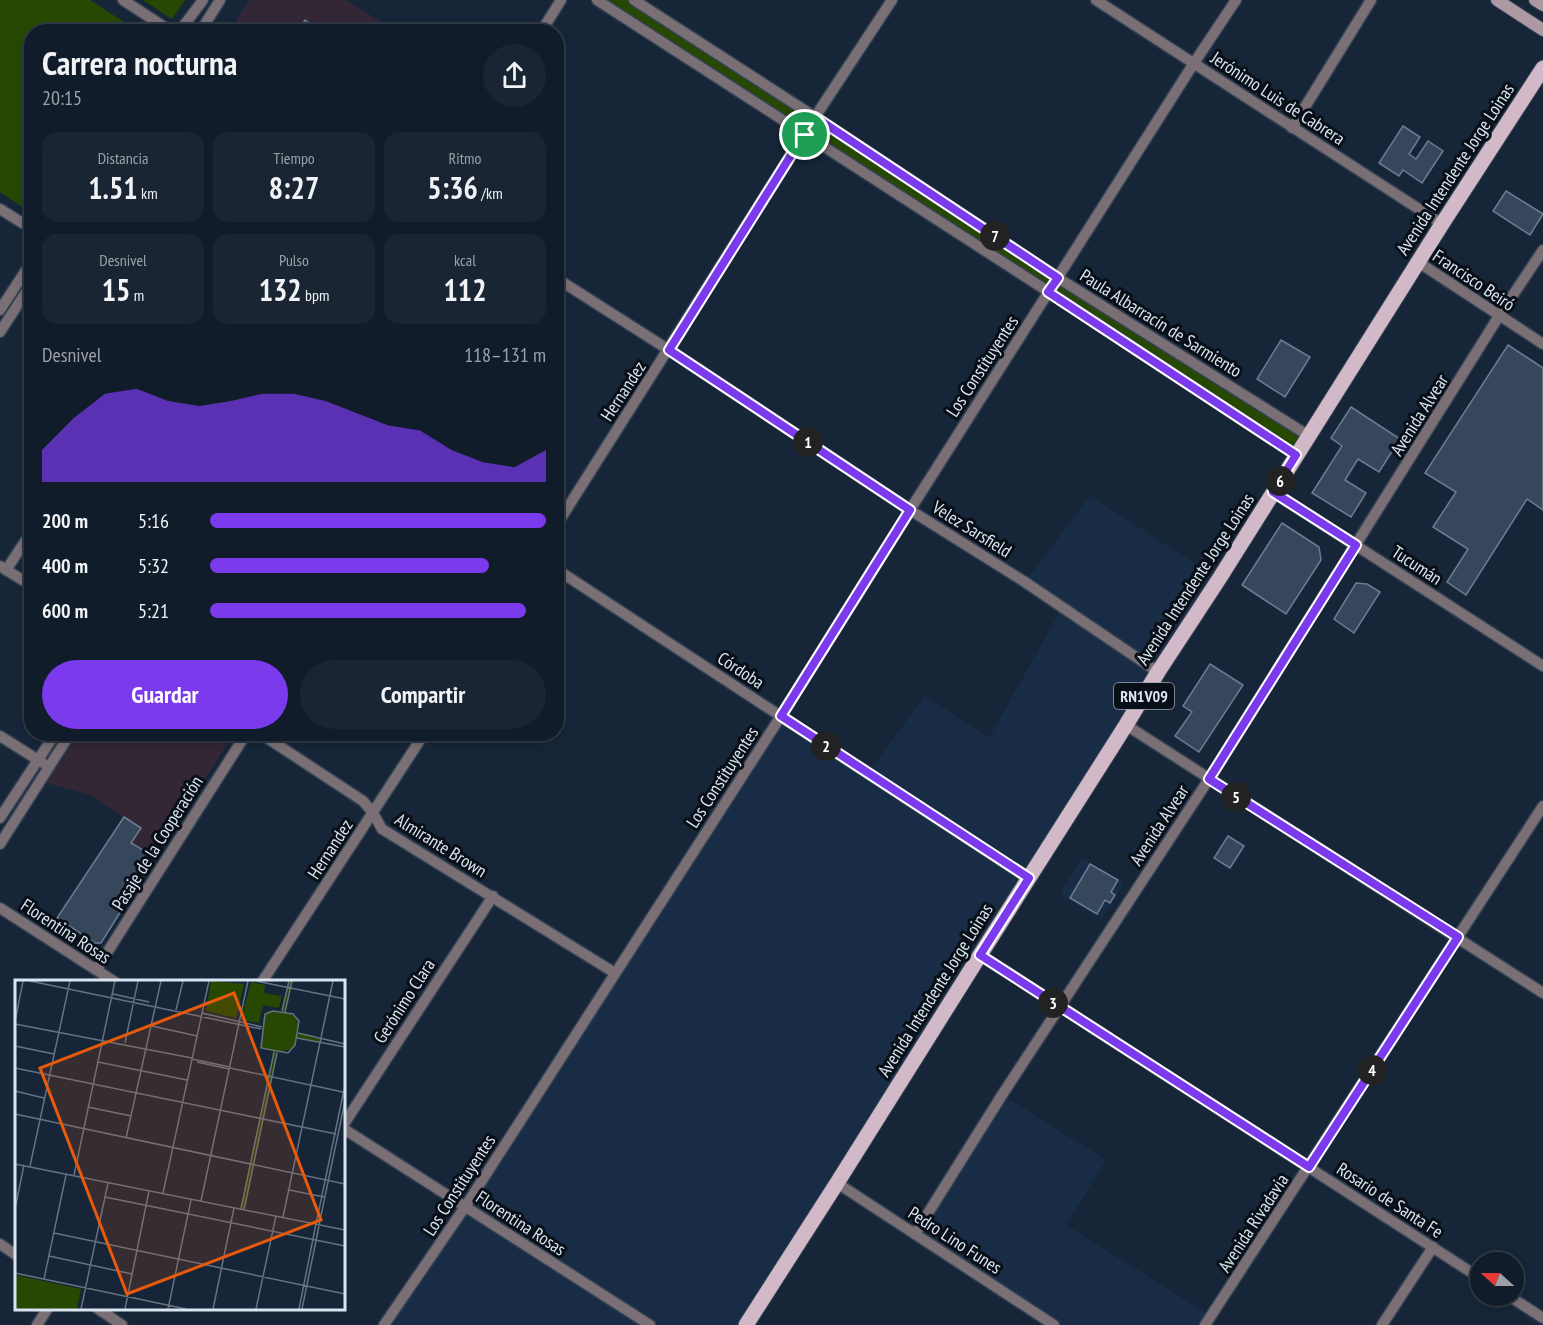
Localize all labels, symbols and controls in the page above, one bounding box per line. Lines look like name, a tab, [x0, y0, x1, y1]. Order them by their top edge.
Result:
text: Carrera nocturna	[42, 41, 237, 84]
button: share	[483, 44, 546, 107]
street label: Jerónimo Luis de Cabrera	[1206, 46, 1349, 150]
street label: Avenida Intendente Jorge Loinas	[1391, 79, 1519, 259]
text: 20:15	[42, 85, 82, 111]
pin	[779, 109, 830, 160]
icon: arrive	[788, 118, 821, 151]
text: Distancia	[98, 148, 148, 168]
text: Tiempo	[273, 148, 315, 168]
text: Ritmo	[449, 148, 481, 168]
text: 1.51	[88, 168, 138, 207]
text: 8:27	[269, 168, 319, 207]
text: 5:36	[427, 168, 478, 207]
text: km	[138, 183, 158, 203]
text: /km	[478, 183, 503, 203]
pin: 7	[980, 221, 1010, 251]
text: 7	[991, 226, 999, 246]
street label: Francisco Beiró	[1429, 244, 1520, 316]
text: Desnivel	[99, 250, 147, 270]
text: Pulso	[279, 250, 309, 270]
text: kcal	[454, 250, 476, 270]
street label: Paula Albarracín de Sarmiento	[1076, 264, 1246, 382]
text: 15	[102, 270, 130, 309]
text: 132	[259, 270, 302, 309]
text: 112	[443, 270, 487, 309]
text: m	[130, 285, 144, 305]
text: bpm	[302, 285, 329, 305]
street label: Los Constituyentes	[941, 311, 1023, 421]
text: Desnivel	[42, 342, 101, 368]
text: 118–131 m	[464, 342, 546, 368]
street label: Hernandez	[595, 357, 651, 425]
street label: Avenida Alvear	[1385, 370, 1453, 460]
pin: 1	[793, 427, 823, 457]
text: 1	[804, 432, 812, 452]
pin: 6	[1265, 466, 1295, 496]
text: 6	[1276, 471, 1284, 491]
street label: Avenida Intendente Jorge Loinas	[1131, 489, 1259, 669]
street label: Velez Sarsfield	[927, 495, 1016, 562]
text: 200 m	[42, 508, 88, 534]
text: 5:16	[138, 508, 169, 534]
street label: Tucumán	[1388, 540, 1446, 590]
text: 400 m	[42, 553, 88, 579]
text: 5:32	[138, 553, 169, 579]
text: 600 m	[42, 598, 88, 624]
text: 5:21	[138, 598, 169, 624]
street label: Córdoba	[713, 646, 769, 694]
button: Guardar	[42, 660, 288, 729]
button: Compartir	[300, 660, 546, 729]
road number: RN1V09	[1114, 683, 1174, 709]
street label: Los Constituyentes	[681, 722, 763, 832]
pin: 2	[811, 731, 841, 761]
text: 2	[822, 736, 830, 756]
street label: Pasaje de la Cooperación	[106, 772, 208, 914]
street label: Avenida Alvear	[1124, 780, 1194, 870]
pin: 5	[1221, 782, 1251, 812]
text: 5	[1232, 787, 1240, 807]
street label: Almirante Brown	[391, 808, 491, 882]
street label: Hernandez	[302, 815, 358, 883]
street label: Florentina Rosas	[17, 893, 115, 969]
street label: Avenida Intendente Jorge Loinas	[872, 899, 998, 1081]
street label: Gerónimo Clara	[368, 955, 440, 1047]
inset map	[15, 980, 345, 1310]
pin: 3	[1038, 988, 1068, 1018]
text: 3	[1049, 993, 1057, 1013]
pin: 4	[1357, 1055, 1387, 1085]
text: 4	[1368, 1060, 1376, 1080]
street label: Los Constituyentes	[418, 1130, 500, 1240]
street label: Rosario de Santa Fe	[1333, 1157, 1447, 1243]
street label: Avenida Rivadavia	[1213, 1169, 1293, 1277]
street label: Florentina Rosas	[472, 1185, 570, 1261]
street label: Pedro Lino Funes	[904, 1201, 1006, 1279]
north arrow	[1470, 1252, 1524, 1306]
map controls	[1470, 1252, 1524, 1306]

